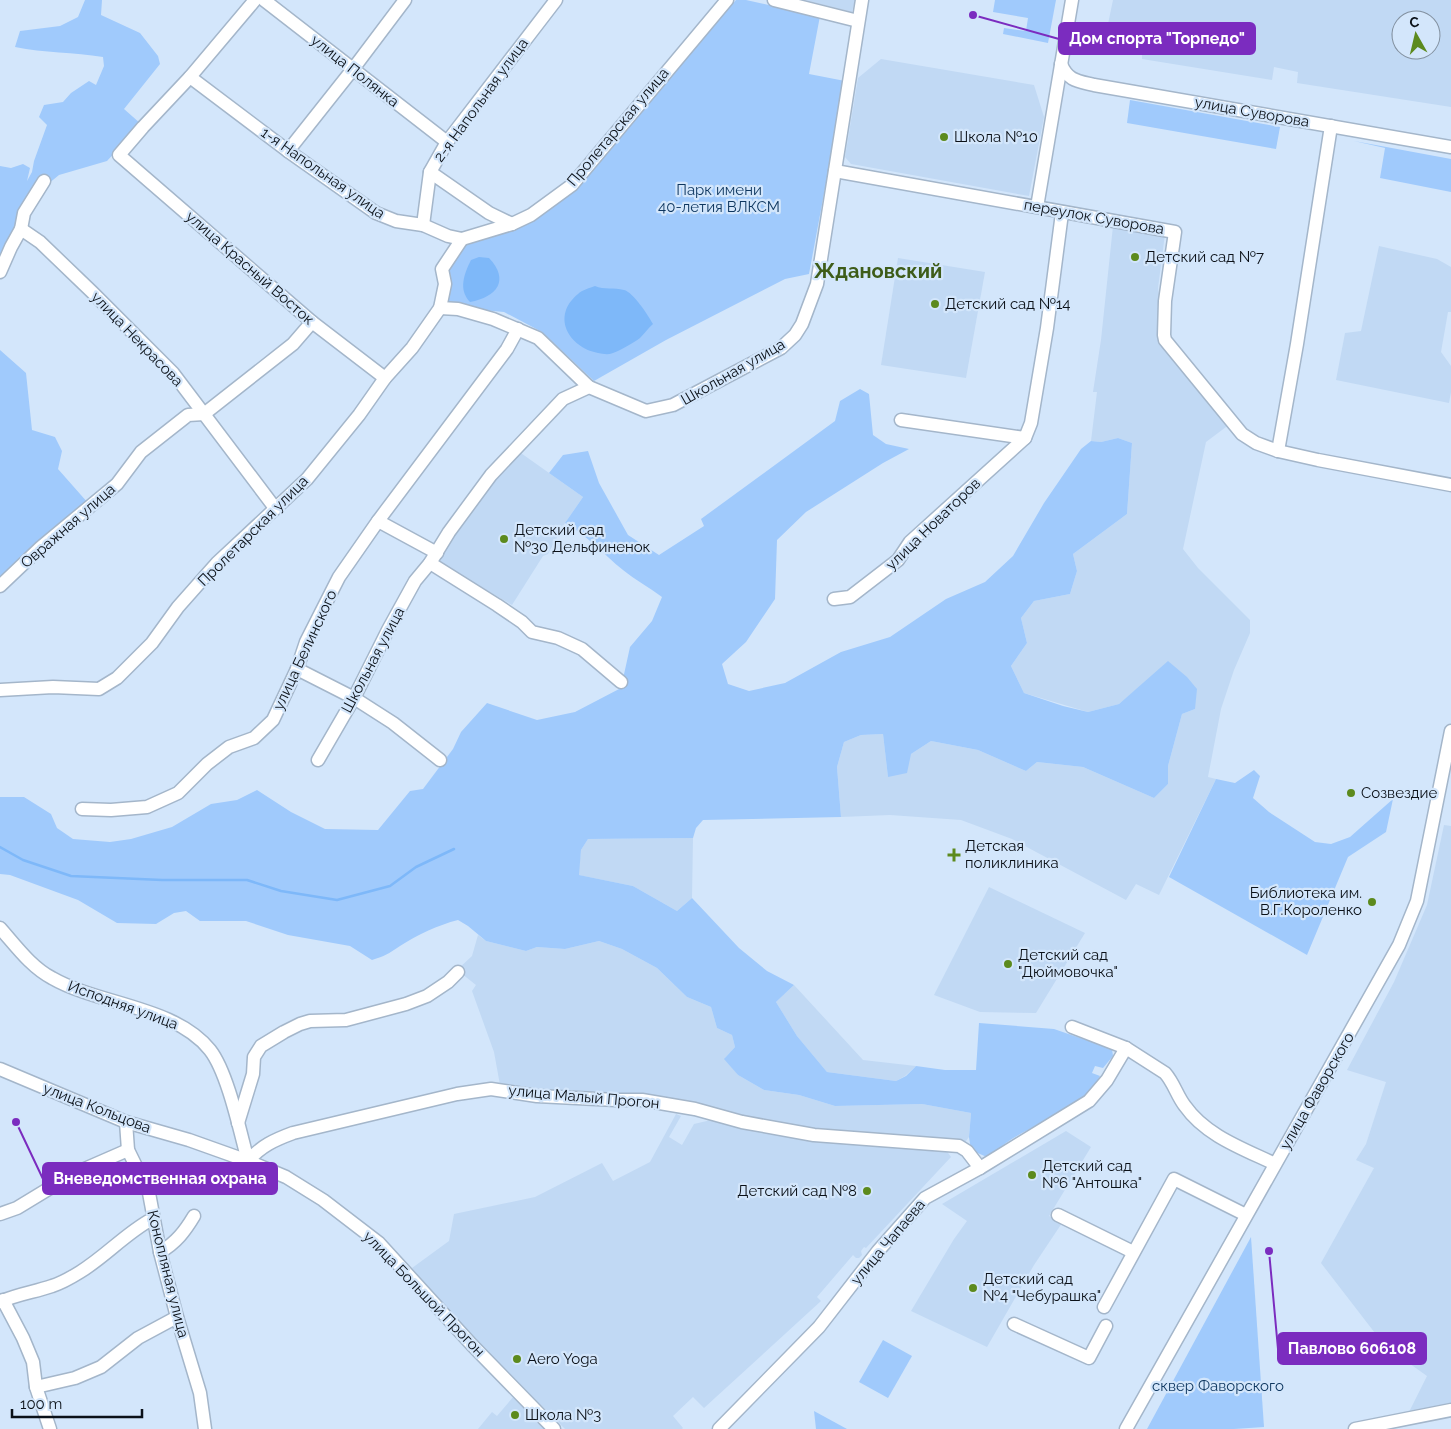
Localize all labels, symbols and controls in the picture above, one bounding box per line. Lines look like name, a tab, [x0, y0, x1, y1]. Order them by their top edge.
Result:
north arrow	[1391, 10, 1441, 60]
text: С	[1408, 13, 1420, 31]
callout: Дом спорта "Торпедо"	[1059, 23, 1255, 54]
text: Дом спорта "Торпедо"	[1069, 29, 1245, 48]
street label: улица Полянка	[307, 31, 403, 111]
street label: 2-я Напольная улица	[430, 35, 532, 165]
street label: Пролетарская улица	[563, 64, 673, 190]
street label: улица Суворова	[1193, 93, 1311, 131]
street label: 1-я Напольная улица	[258, 123, 388, 223]
place label: Школа №10	[954, 128, 1038, 146]
marker: Школа №10	[938, 131, 950, 143]
park label: Парк имени 40-летия ВЛКСМ	[658, 181, 780, 216]
street label: переулок Суворова	[1022, 196, 1166, 238]
street label: улица Красный Восток	[182, 207, 318, 329]
place label: Детский сад №7	[1145, 248, 1264, 266]
marker: Детский сад №7	[1129, 251, 1141, 263]
district label: Ждановский	[814, 259, 942, 283]
street label: улица Некрасова	[87, 288, 187, 390]
place label: Детский сад №14	[945, 295, 1071, 313]
marker: Детский сад №14	[929, 298, 941, 310]
street label: Школьная улица	[678, 335, 788, 409]
street label: Пролетарская улица	[194, 472, 312, 590]
street label: улица Новаторов	[882, 474, 984, 574]
street label: Овражная улица	[17, 480, 119, 572]
place label: Детский сад №30 Дельфиненок	[514, 521, 651, 556]
marker: Детский сад №30 Дельфиненок	[498, 533, 510, 545]
street label: улица Белинского	[269, 587, 341, 713]
street label: Школьная улица	[338, 604, 408, 716]
place label: Созвездие	[1361, 784, 1437, 802]
marker: Созвездие	[1345, 787, 1357, 799]
place label: Детская поликлиника	[965, 837, 1059, 872]
marker: Детская поликлиника	[947, 848, 961, 862]
place label: Библиотека им. В.Г.Короленко	[1250, 884, 1362, 919]
marker: Библиотека им. В.Г.Короленко	[1366, 896, 1378, 908]
place label: Детский сад "Дюймовочка"	[1018, 946, 1118, 981]
marker: Детский сад "Дюймовочка"	[1002, 958, 1014, 970]
street label: Исподняя улица	[65, 977, 181, 1033]
street label: улица Фаворского	[1276, 1029, 1358, 1153]
street label: улица Кольцова	[41, 1079, 153, 1137]
street label: улица Малый Прогон	[508, 1081, 660, 1113]
place label: Детский сад №6 "Антошка"	[1042, 1157, 1142, 1192]
callout: Вневедомственная охрана	[43, 1163, 277, 1194]
text: Вневедомственная охрана	[53, 1169, 267, 1188]
marker: Детский сад №6 "Антошка"	[1026, 1169, 1038, 1181]
place label: Детский сад №8	[737, 1182, 857, 1200]
marker: Детский сад №8	[861, 1185, 873, 1197]
street label: улица Чапаева	[847, 1196, 929, 1288]
street label: Конопляная улица	[143, 1208, 193, 1340]
street label: улица Большой Прогон	[359, 1228, 489, 1360]
place label: Детский сад №4 "Чебурашка"	[983, 1270, 1101, 1305]
marker: Детский сад №4 "Чебурашка"	[967, 1282, 979, 1294]
callout: Павлово 606108	[1278, 1333, 1426, 1364]
text: Павлово 606108	[1288, 1339, 1416, 1358]
place label: Aero Yoga	[527, 1350, 598, 1368]
marker: Aero Yoga	[511, 1353, 523, 1365]
park label: сквер Фаворского	[1152, 1377, 1284, 1395]
scale bar	[12, 1386, 142, 1418]
text: 100 m	[20, 1395, 62, 1413]
place label: Школа №3	[525, 1406, 601, 1424]
marker: Школа №3	[509, 1409, 521, 1421]

